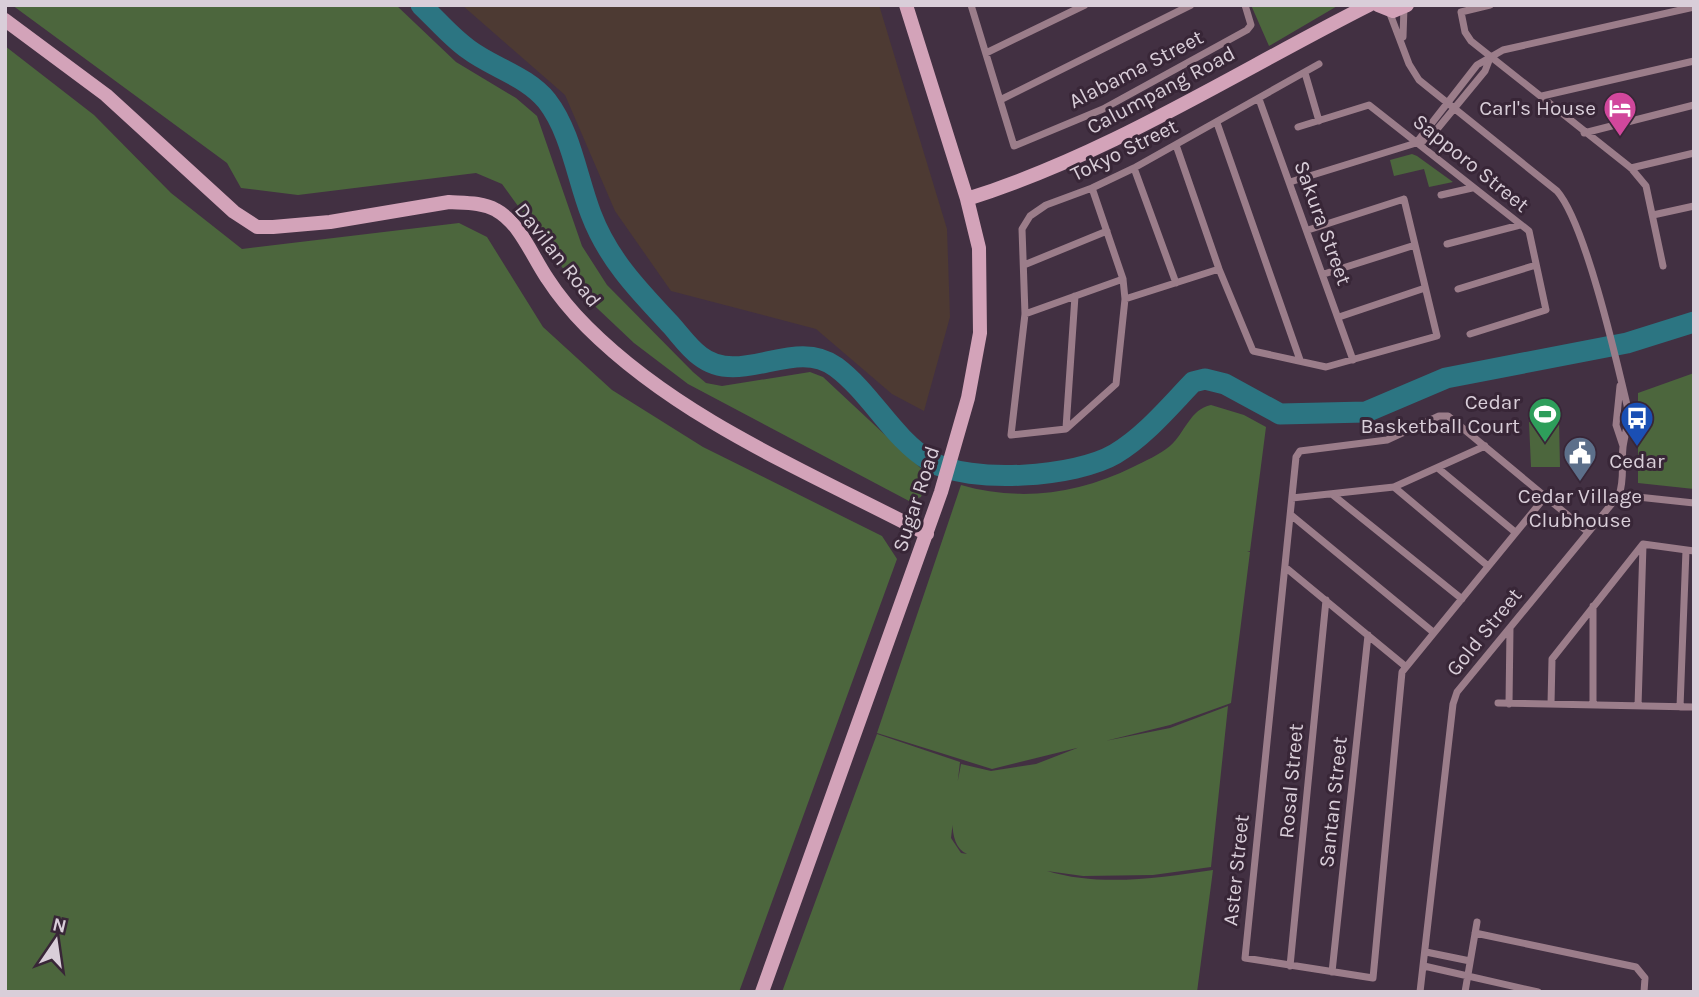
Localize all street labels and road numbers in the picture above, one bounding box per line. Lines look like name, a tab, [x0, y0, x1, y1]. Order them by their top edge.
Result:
street label: Alabama Street	[1065, 25, 1207, 113]
street label: Calumpang Road	[1083, 41, 1239, 139]
street label: Sapporo Street	[1408, 109, 1534, 217]
street label: Tokyo Street	[1067, 114, 1181, 186]
street label: Sakura Street	[1289, 158, 1357, 289]
street label: Davilan Road	[510, 198, 606, 312]
street label: Sugar Road	[888, 443, 944, 555]
street label: Gold Street	[1441, 583, 1527, 681]
street label: Rosal Street	[1274, 722, 1308, 840]
street label: Santan Street	[1314, 735, 1352, 869]
street label: Aster Street	[1218, 813, 1254, 927]

